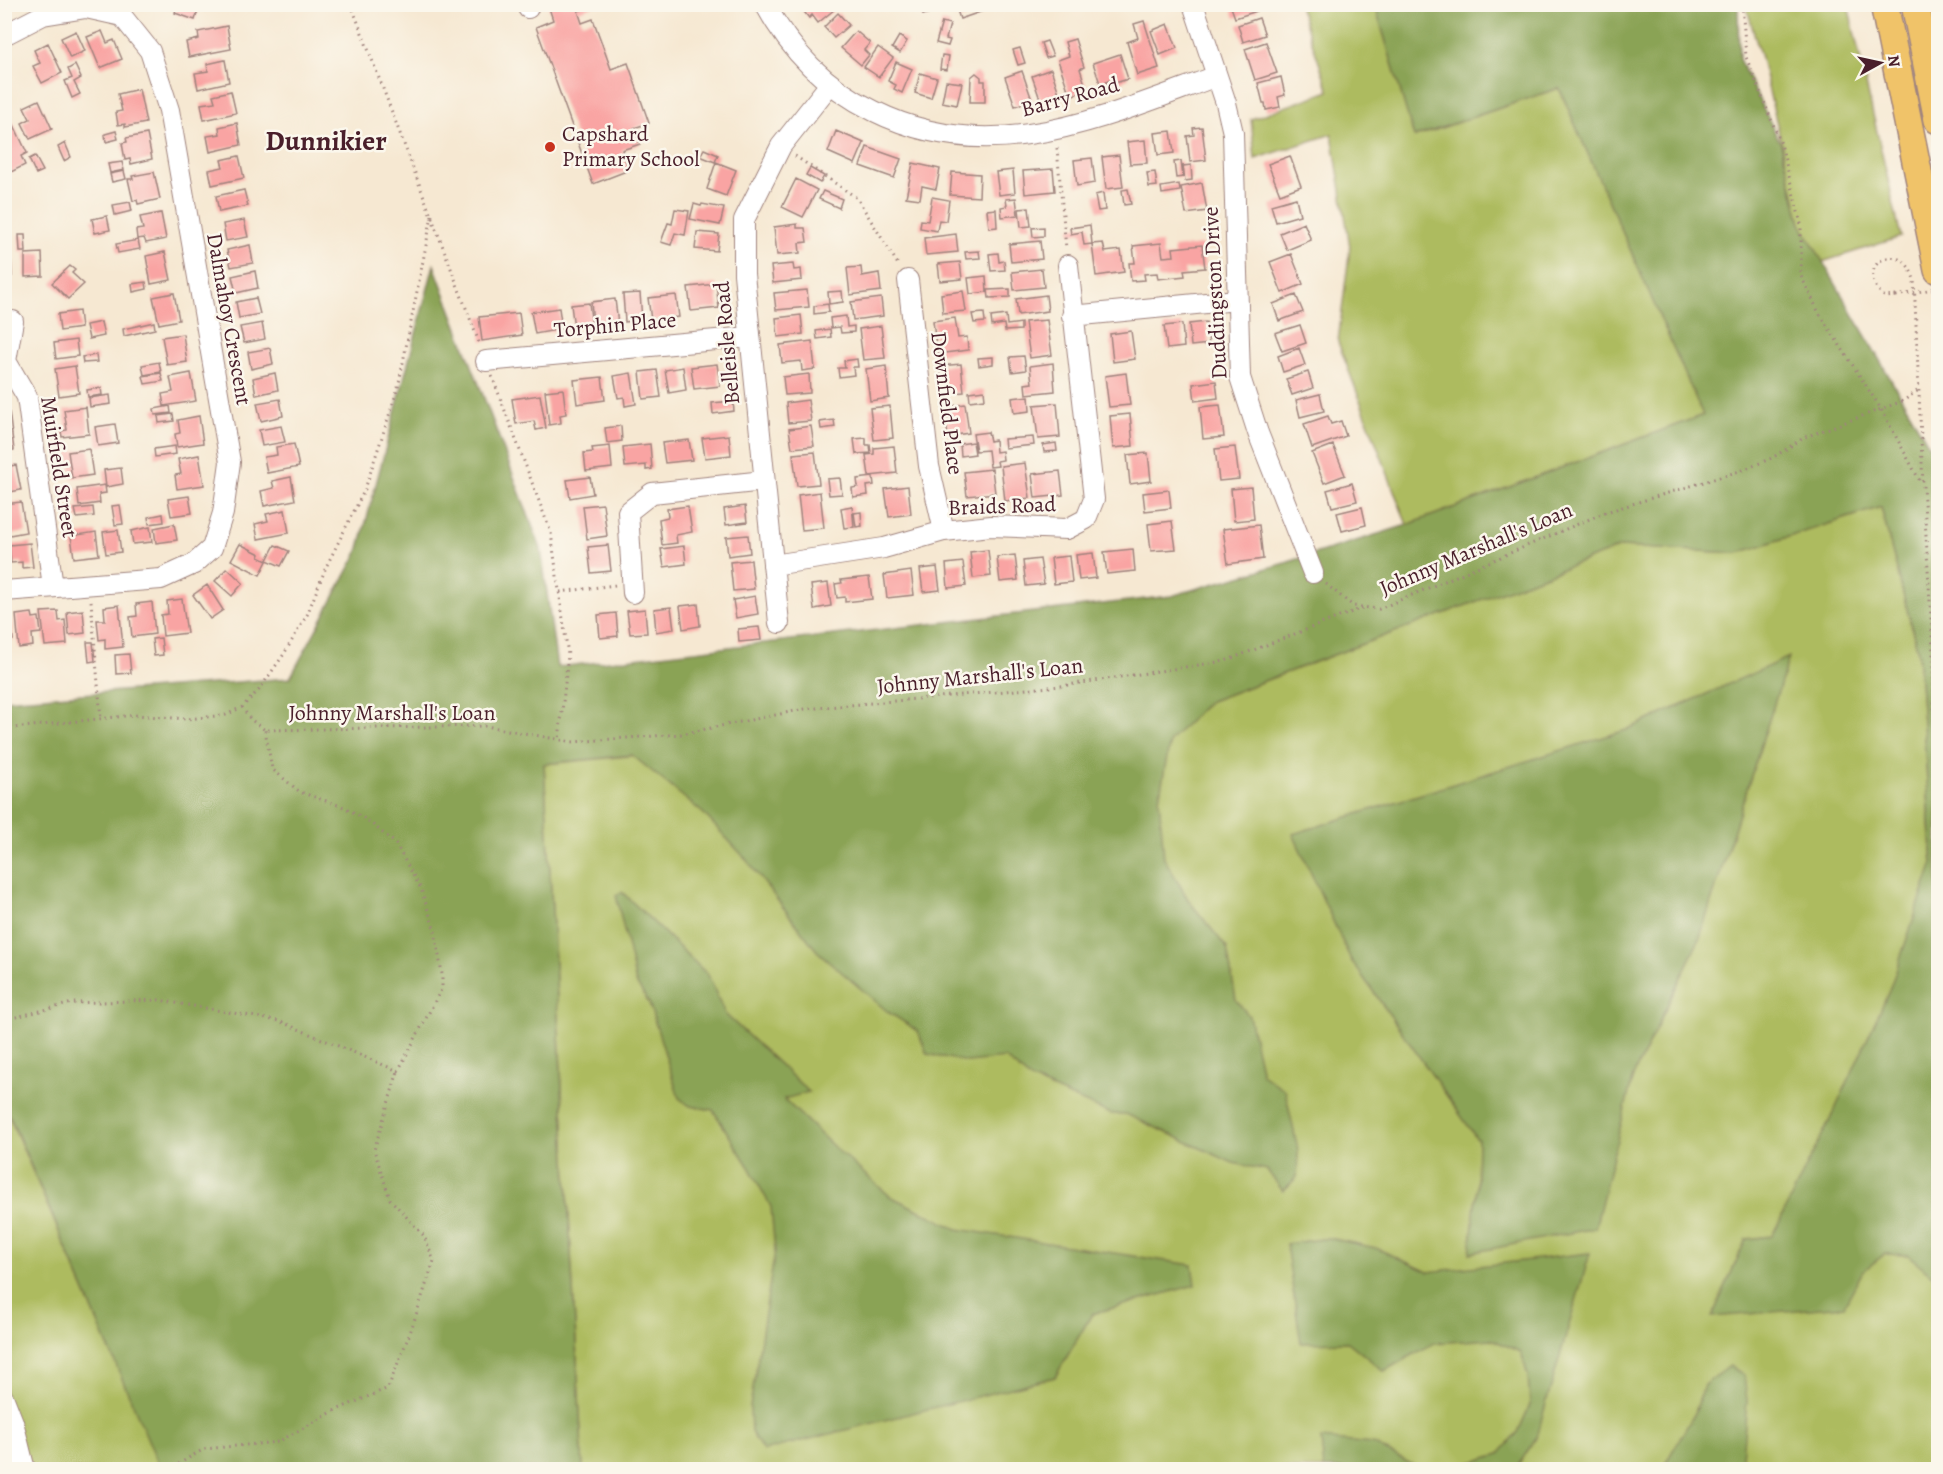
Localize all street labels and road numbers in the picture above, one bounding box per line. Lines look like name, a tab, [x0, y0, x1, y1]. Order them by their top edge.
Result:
street label: Barry Road	[1018, 69, 1123, 125]
street label: Duddingston Drive	[1195, 206, 1235, 380]
street label: Dalmahoy Crescent	[199, 230, 259, 408]
street label: Belleisle Road	[707, 280, 747, 406]
street label: Torphin Place	[553, 305, 677, 345]
street label: Downfield Place	[923, 329, 971, 477]
street label: Muirfield Street	[33, 394, 85, 540]
street label: Braids Road	[947, 489, 1057, 523]
street label: Johnny Marshall's Loan	[1375, 495, 1577, 603]
street label: Johnny Marshall's Loan	[875, 650, 1085, 702]
street label: Johnny Marshall's Loan	[288, 698, 496, 728]

